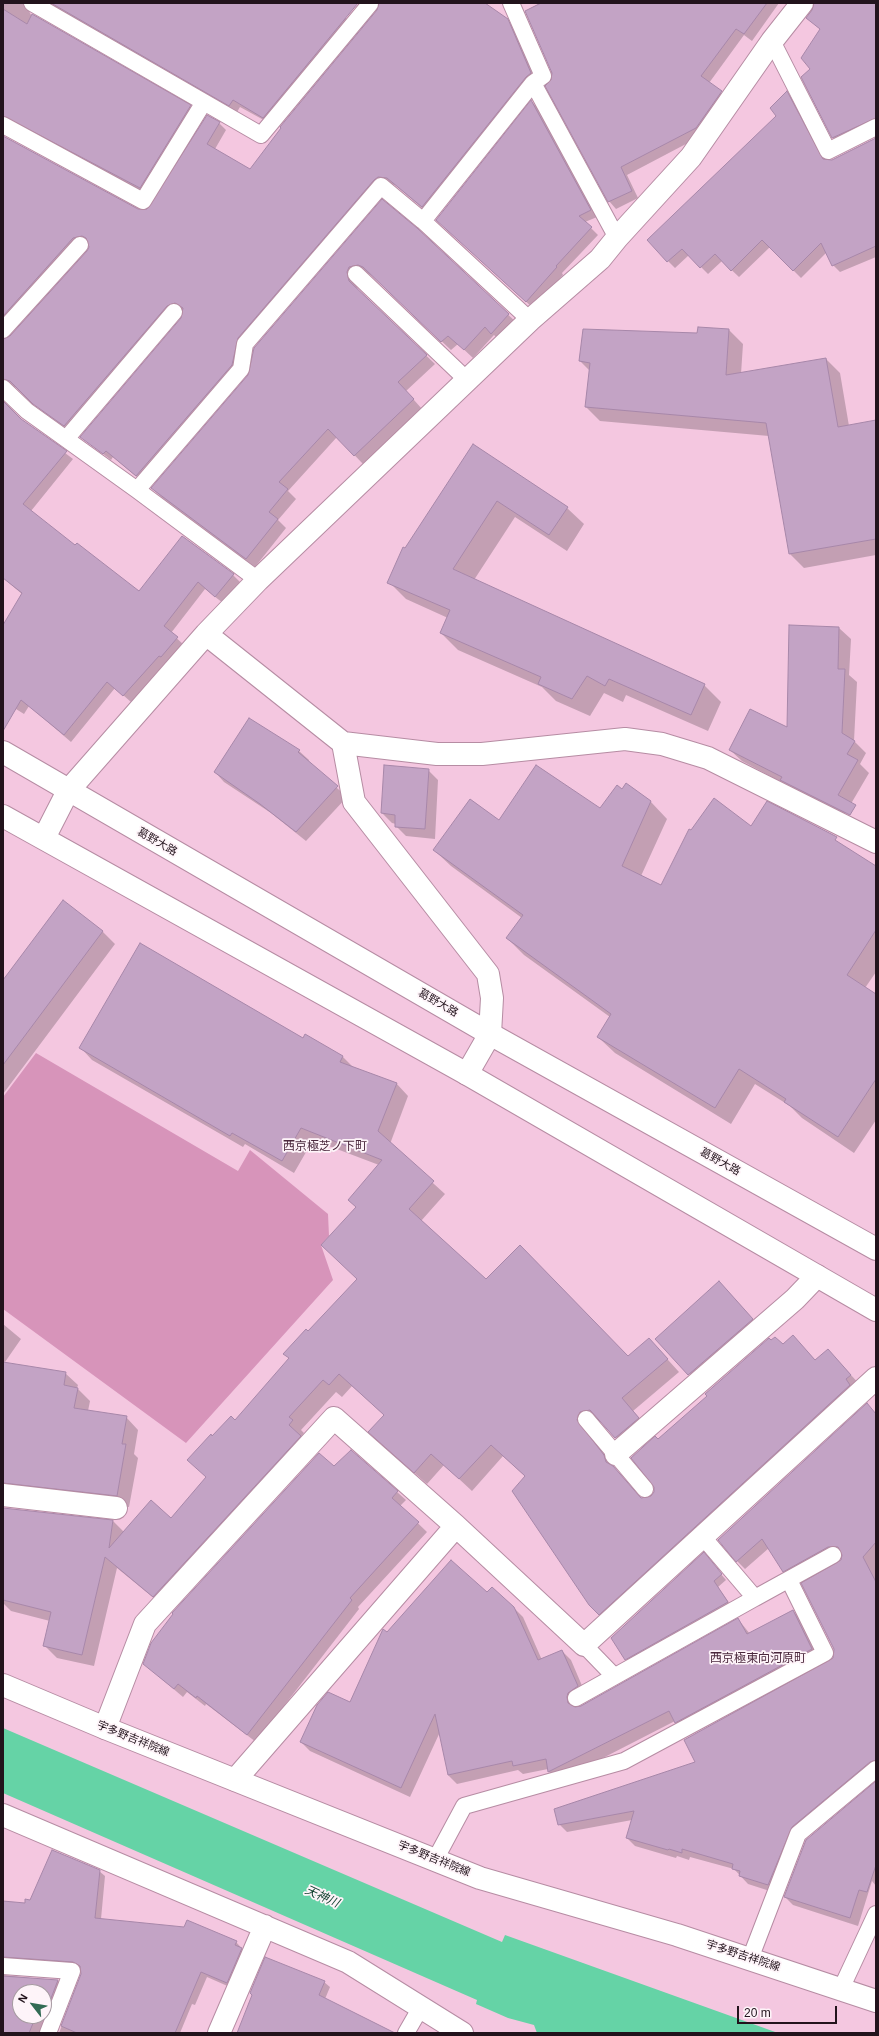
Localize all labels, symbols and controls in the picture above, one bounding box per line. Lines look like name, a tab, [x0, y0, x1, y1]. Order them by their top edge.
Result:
street label: 葛野大路	[135, 825, 179, 859]
street label: 葛野大路	[416, 986, 460, 1020]
district label: 西京極芝ノ下町	[283, 1140, 367, 1154]
street label: 葛野大路	[698, 1146, 742, 1178]
district label: 西京極東向河原町	[710, 1652, 806, 1666]
street label: 宇多野吉祥院線	[95, 1718, 171, 1760]
street label: 宇多野吉祥院線	[396, 1838, 472, 1880]
water label: 天神川	[303, 1883, 341, 1911]
street label: 宇多野吉祥院線	[704, 1938, 782, 1974]
north arrow	[12, 1984, 52, 2024]
text: N	[15, 1992, 30, 2005]
scale bar	[739, 1998, 839, 2024]
text: 20 m	[744, 2006, 771, 2020]

